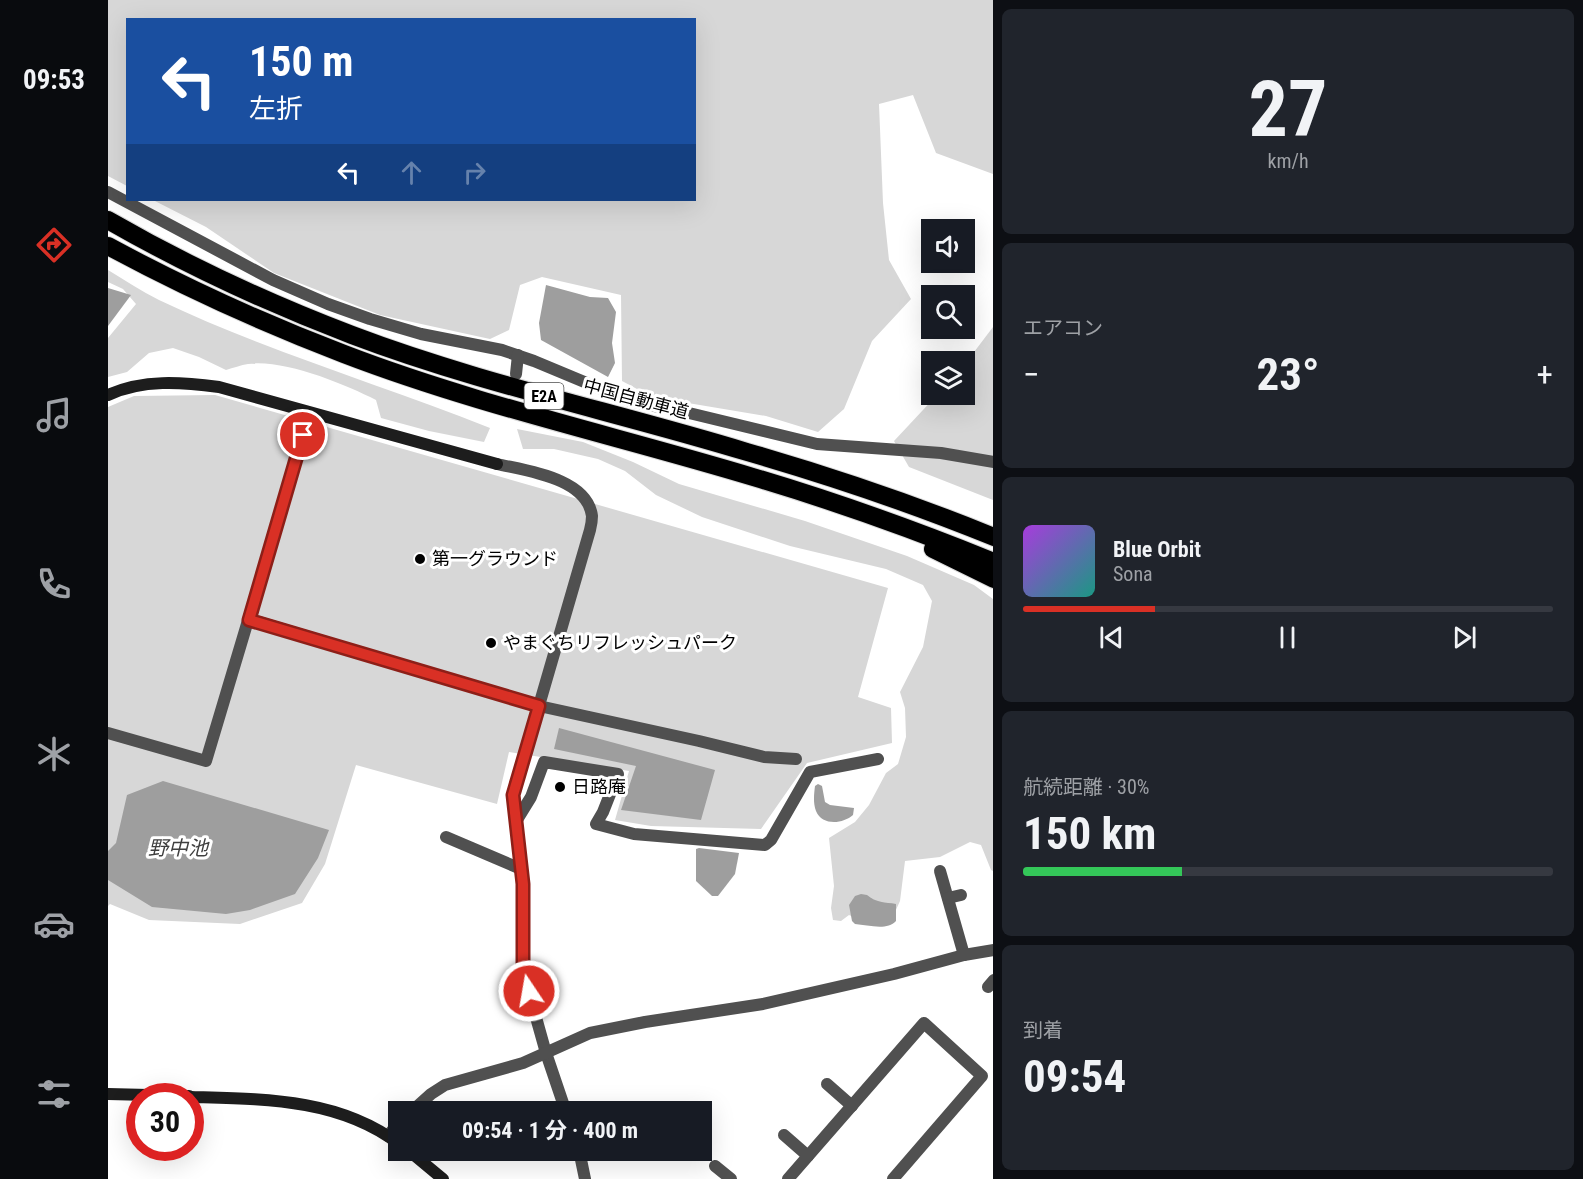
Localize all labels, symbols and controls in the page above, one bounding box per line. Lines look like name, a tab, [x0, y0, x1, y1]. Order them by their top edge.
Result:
text: 150 m	[249, 37, 354, 86]
icon: left	[150, 42, 228, 120]
text: 09:53	[23, 64, 85, 96]
text: 27	[1249, 64, 1327, 155]
text: 左折	[249, 93, 303, 125]
text: km/h	[1267, 149, 1309, 173]
icon: left	[332, 156, 365, 189]
icon: ahead	[395, 156, 428, 189]
icon: right	[458, 156, 491, 189]
map controls	[921, 219, 975, 405]
button: sound	[921, 219, 975, 273]
icon: directions	[33, 224, 75, 266]
button: search	[921, 285, 975, 339]
text: エアコン	[1023, 316, 1103, 340]
text: 23°	[1257, 348, 1320, 401]
button: layers	[921, 351, 975, 405]
text: −	[1023, 355, 1040, 394]
text: +	[1537, 355, 1553, 394]
street label: 中国自動車道	[581, 374, 691, 423]
road number: E2A	[524, 383, 564, 409]
icon: music	[33, 394, 75, 436]
pin	[277, 409, 328, 460]
icon: arrive	[286, 418, 319, 451]
text: Blue Orbit	[1113, 537, 1201, 562]
place label: 第一グラウンド	[432, 548, 558, 569]
marker: 第一グラウンド	[413, 552, 427, 566]
text: Sona	[1113, 562, 1153, 586]
icon: phone	[33, 563, 75, 605]
icon: previous	[1095, 621, 1128, 654]
icon: pause	[1271, 621, 1304, 654]
icon: next	[1448, 621, 1481, 654]
place label: やまぐちリフレッシュパーク	[503, 632, 737, 653]
marker: やまぐちリフレッシュパーク	[484, 636, 498, 650]
icon: climate	[33, 733, 75, 775]
text: 航続距離 · 30%	[1023, 775, 1149, 799]
place label: 日路庵	[572, 776, 626, 797]
marker: 日路庵	[553, 780, 567, 794]
text: 150 km	[1023, 807, 1156, 860]
water label: 野中池	[148, 836, 210, 860]
icon: car	[33, 903, 75, 945]
position arrow	[497, 959, 561, 1023]
text: 到着	[1023, 1018, 1063, 1042]
text: 09:54	[1023, 1050, 1126, 1103]
icon: filters	[33, 1073, 75, 1115]
speed limit sign: 30	[126, 1083, 204, 1161]
text: 09:54 · 1 分 · 400 m	[462, 1118, 638, 1143]

